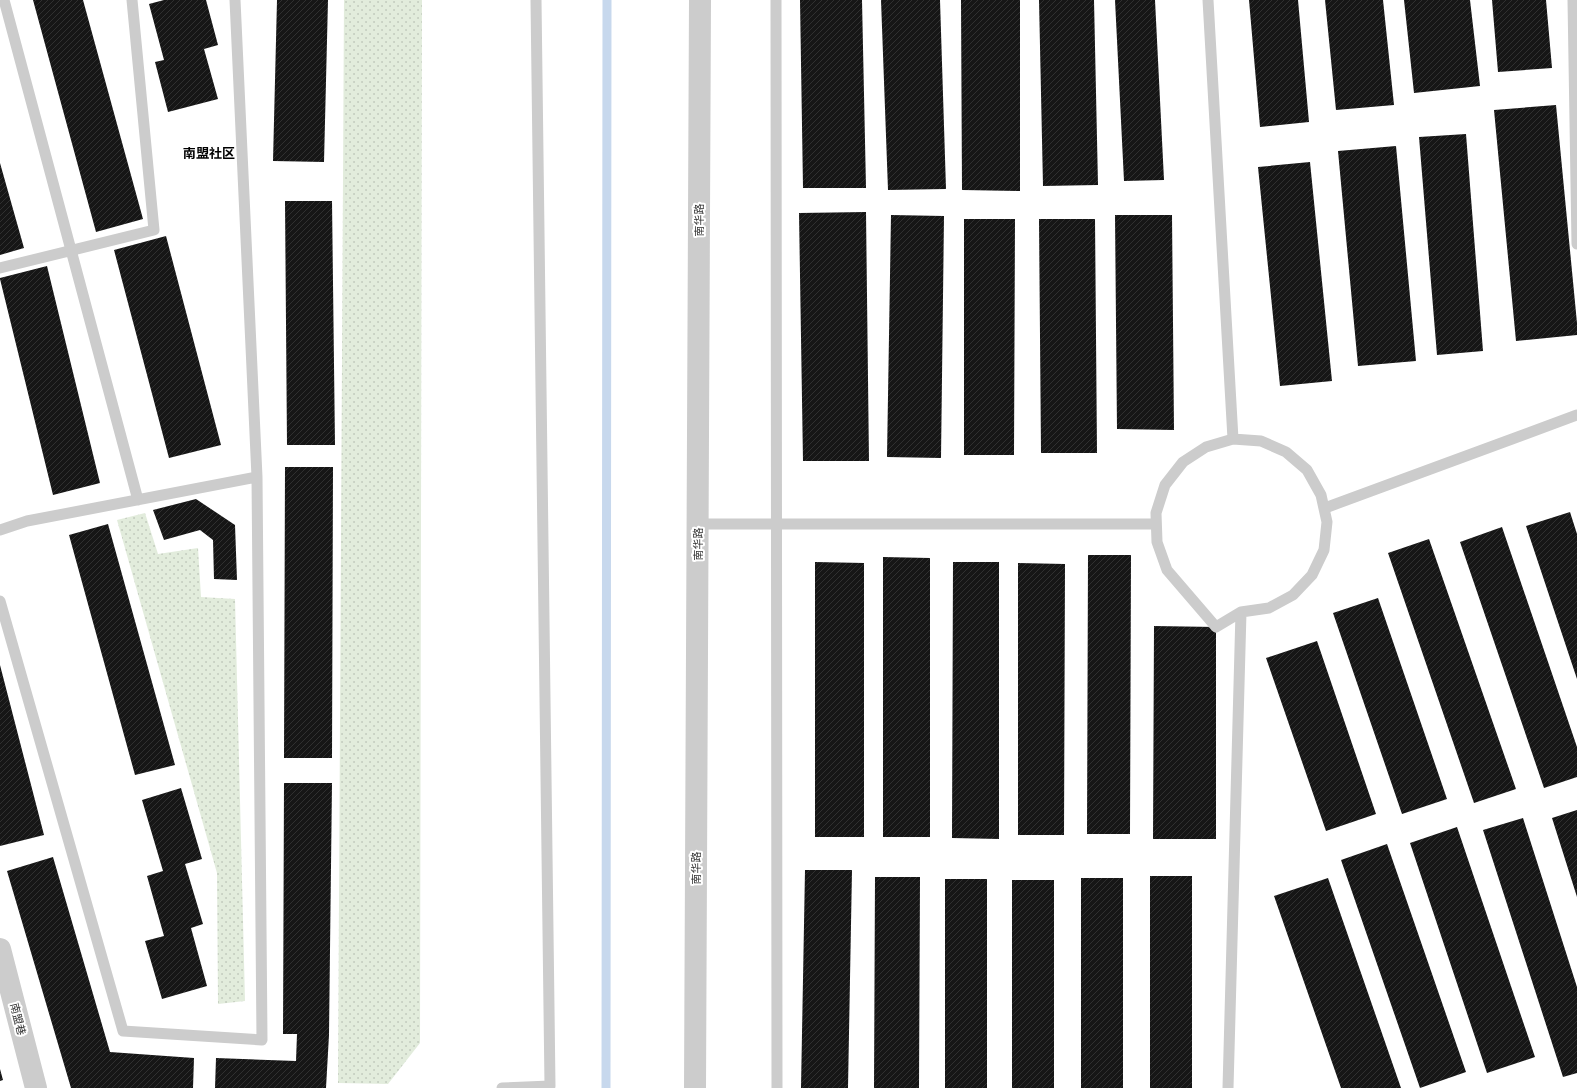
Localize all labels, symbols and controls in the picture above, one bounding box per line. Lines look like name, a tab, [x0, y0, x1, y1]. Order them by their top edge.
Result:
district label: 南盟社区	[183, 145, 235, 161]
street label: 南华路	[692, 204, 706, 237]
street label: 南华路	[691, 528, 705, 561]
street label: 南华路	[689, 852, 703, 885]
street label: 南盟巷	[7, 1001, 29, 1037]

